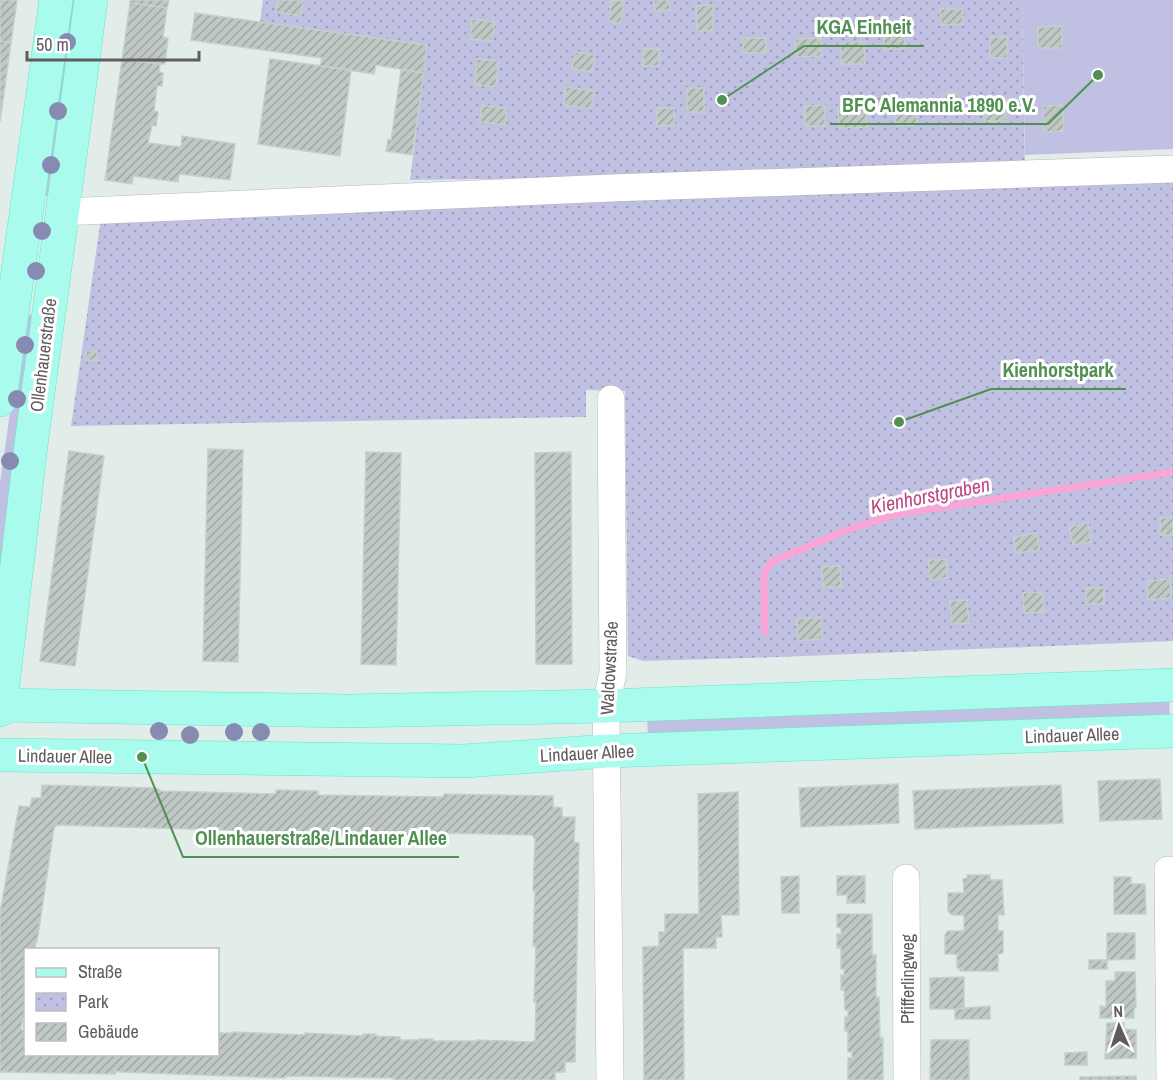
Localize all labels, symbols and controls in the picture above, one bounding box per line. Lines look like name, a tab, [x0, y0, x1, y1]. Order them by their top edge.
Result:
callout: KGA Einheit	[804, 8, 924, 46]
text: KGA Einheit	[816, 13, 912, 40]
scale bar	[27, 24, 200, 62]
text: 50 m	[36, 32, 69, 57]
callout: BFC Alemannia 1890 e.V.	[830, 86, 1048, 124]
text: BFC Alemannia 1890 e.V.	[842, 91, 1036, 118]
street label: Ollenhauerstraße	[24, 297, 62, 413]
callout: Kienhorstpark	[991, 351, 1126, 389]
text: Kienhorstpark	[1002, 356, 1114, 383]
water label: Kienhorstgraben	[868, 470, 992, 520]
street label: Waldowstraße	[594, 621, 624, 715]
street label: Lindauer Allee	[1024, 721, 1120, 749]
street label: Lindauer Allee	[539, 738, 635, 768]
street label: Lindauer Allee	[18, 743, 112, 769]
callout: Ollenhauerstraße/Lindauer Allee	[183, 819, 459, 857]
text: Ollenhauerstraße/Lindauer Allee	[195, 824, 447, 851]
street label: Pfifferlingweg	[895, 933, 920, 1024]
legend	[24, 948, 219, 1056]
text: Straße	[78, 959, 122, 984]
text: Park	[78, 989, 109, 1014]
north arrow	[1089, 996, 1149, 1056]
text: N	[1113, 1000, 1124, 1022]
text: Gebäude	[78, 1019, 139, 1044]

